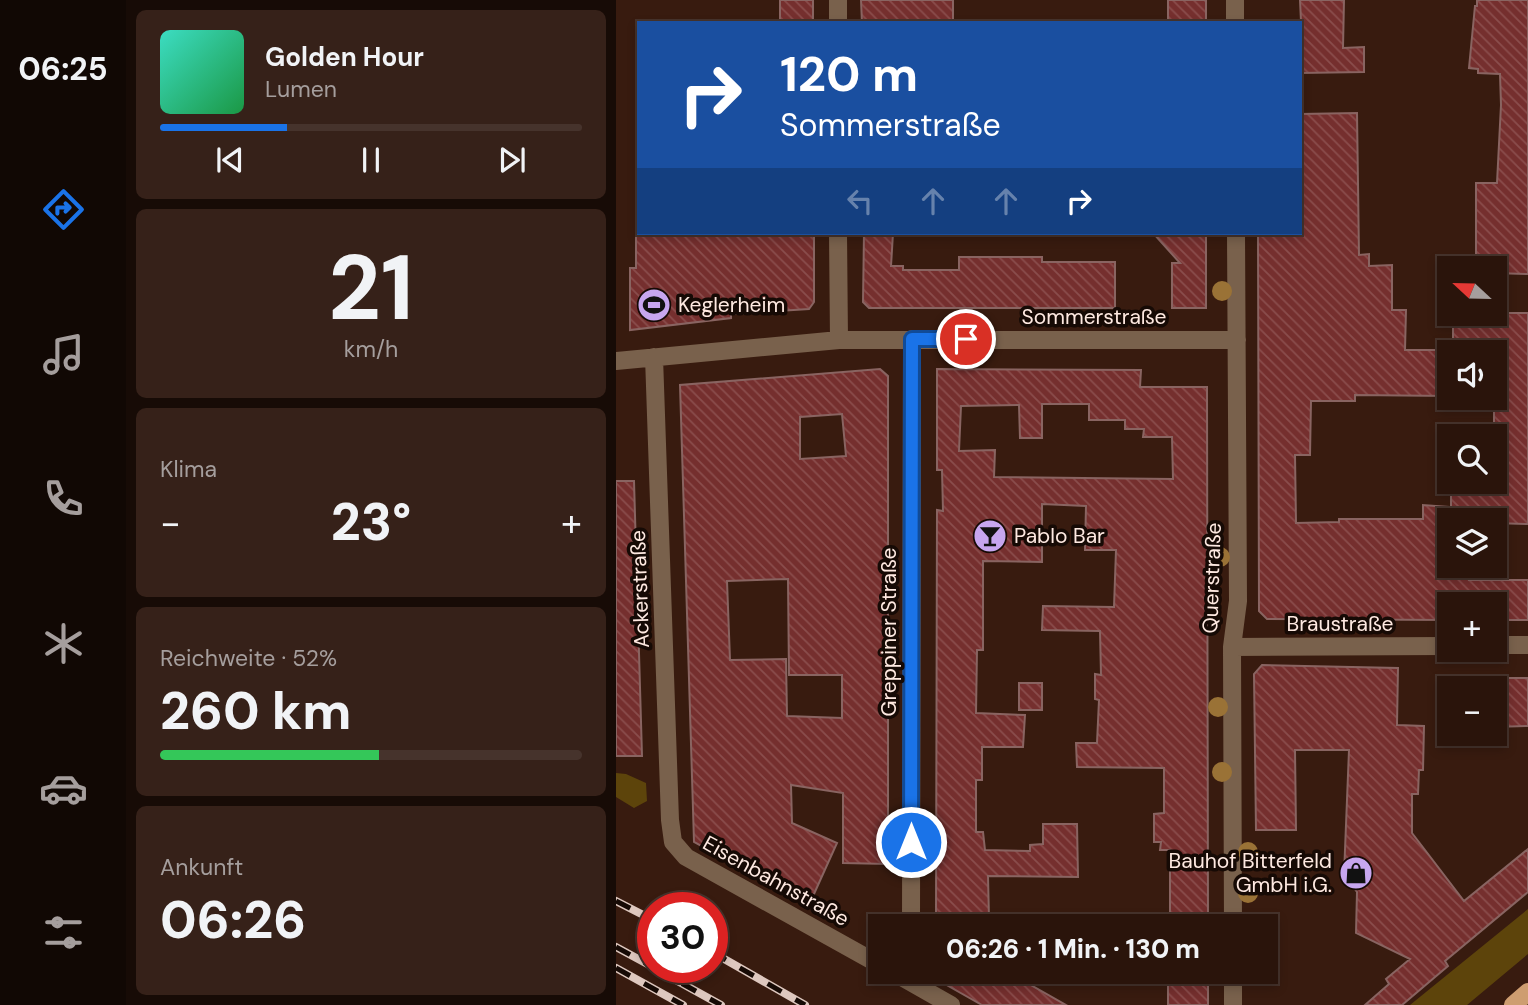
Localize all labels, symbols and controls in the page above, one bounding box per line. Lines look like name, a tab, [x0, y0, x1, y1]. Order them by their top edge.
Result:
text: Golden Hour	[265, 40, 424, 74]
text: 120 m	[780, 42, 918, 106]
text: 06:25	[18, 48, 108, 90]
icon: right	[665, 49, 756, 140]
text: Lumen	[265, 74, 337, 104]
text: Sommerstraße	[780, 104, 1001, 146]
icon: previous	[211, 141, 249, 179]
icon: pause	[352, 141, 390, 179]
icon: next	[493, 141, 531, 179]
icon: left	[841, 182, 879, 220]
icon: ahead	[914, 182, 952, 220]
icon: ahead	[987, 182, 1025, 220]
icon: right	[1060, 182, 1098, 220]
icon: directions	[39, 185, 88, 234]
text: 21	[328, 229, 414, 347]
north arrow	[1437, 256, 1507, 326]
map controls	[1437, 256, 1507, 746]
sports icon: Keglerheim	[635, 286, 673, 324]
place label: Keglerheim	[678, 291, 785, 319]
street label: Sommerstraße	[1022, 303, 1166, 331]
pin	[936, 309, 996, 369]
icon: arrive	[947, 320, 985, 358]
icon: music	[39, 330, 88, 379]
text: km/h	[344, 334, 398, 364]
button: sound	[1437, 340, 1507, 410]
button: search	[1437, 424, 1507, 494]
text: Klima	[160, 454, 217, 484]
icon: phone	[39, 474, 88, 523]
text: 23°	[331, 488, 411, 556]
text: −	[160, 498, 181, 548]
text: +	[561, 498, 582, 548]
button: layers	[1437, 508, 1507, 578]
bar icon: Pablo Bar	[971, 517, 1009, 555]
place label: Pablo Bar	[1014, 522, 1105, 550]
street label: Querstraße	[1196, 522, 1228, 634]
street label: Ackerstraße	[624, 530, 656, 648]
street label: Greppiner Straße	[875, 547, 903, 717]
button: +	[1437, 592, 1507, 662]
street label: Braustraße	[1287, 610, 1394, 638]
icon: climate	[39, 619, 88, 668]
text: Reichweite · 52%	[160, 643, 337, 673]
button: −	[1437, 676, 1507, 746]
text: 260 km	[160, 677, 352, 745]
icon: car	[39, 764, 88, 813]
position arrow	[874, 805, 948, 879]
street label: Eisenbahnstraße	[698, 829, 854, 933]
place label: Bauhof Bitterfeld GmbH i.G.	[1169, 847, 1332, 899]
text: Ankunft	[160, 852, 243, 882]
shop icon: Bauhof Bitterfeld GmbH i.G.	[1337, 854, 1375, 892]
text: 06:26	[160, 886, 306, 954]
speed limit sign: 30	[637, 892, 728, 983]
icon: filters	[39, 908, 88, 957]
text: 06:26 · 1 Min. · 130 m	[946, 932, 1200, 966]

